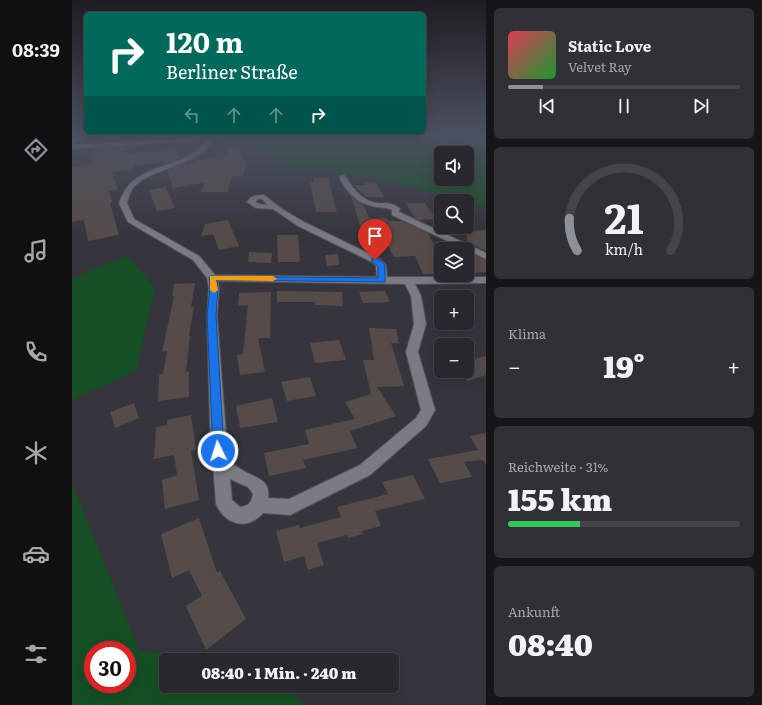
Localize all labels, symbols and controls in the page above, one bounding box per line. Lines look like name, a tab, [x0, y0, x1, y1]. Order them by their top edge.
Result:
text: 120 m	[166, 20, 243, 62]
icon: right	[100, 28, 152, 80]
text: Static Love	[568, 34, 651, 57]
text: 08:39	[12, 36, 60, 63]
text: Velvet Ray	[568, 57, 632, 76]
text: Berliner Straße	[166, 58, 298, 85]
icon: previous	[536, 95, 558, 117]
icon: pause	[613, 95, 635, 117]
icon: next	[690, 95, 712, 117]
icon: left	[181, 104, 203, 126]
icon: ahead	[223, 104, 245, 126]
icon: ahead	[265, 104, 287, 126]
icon: right	[307, 104, 329, 126]
icon: directions	[22, 136, 50, 164]
map controls	[434, 146, 474, 378]
button: sound	[434, 146, 474, 186]
text: 21	[604, 185, 644, 247]
button: search	[434, 194, 474, 234]
pin	[358, 219, 392, 260]
icon: arrive	[364, 225, 386, 247]
icon: music	[22, 237, 50, 265]
text: km/h	[605, 238, 644, 259]
button: layers	[434, 242, 474, 282]
button: +	[434, 290, 474, 330]
text: Klima	[508, 324, 546, 343]
icon: phone	[22, 338, 50, 366]
button: −	[434, 338, 474, 378]
text: 19°	[603, 343, 645, 387]
text: −	[508, 349, 521, 382]
text: +	[727, 349, 740, 382]
position arrow	[197, 430, 239, 472]
icon: climate	[22, 439, 50, 467]
text: Reichweite · 31%	[508, 457, 608, 476]
text: 155 km	[508, 476, 612, 520]
icon: car	[22, 540, 50, 568]
text: Ankunft	[508, 602, 560, 621]
text: 08:40	[508, 621, 593, 665]
icon: filters	[22, 640, 50, 668]
speed limit sign: 30	[84, 641, 136, 693]
text: 08:40 · 1 Min. · 240 m	[201, 661, 357, 684]

